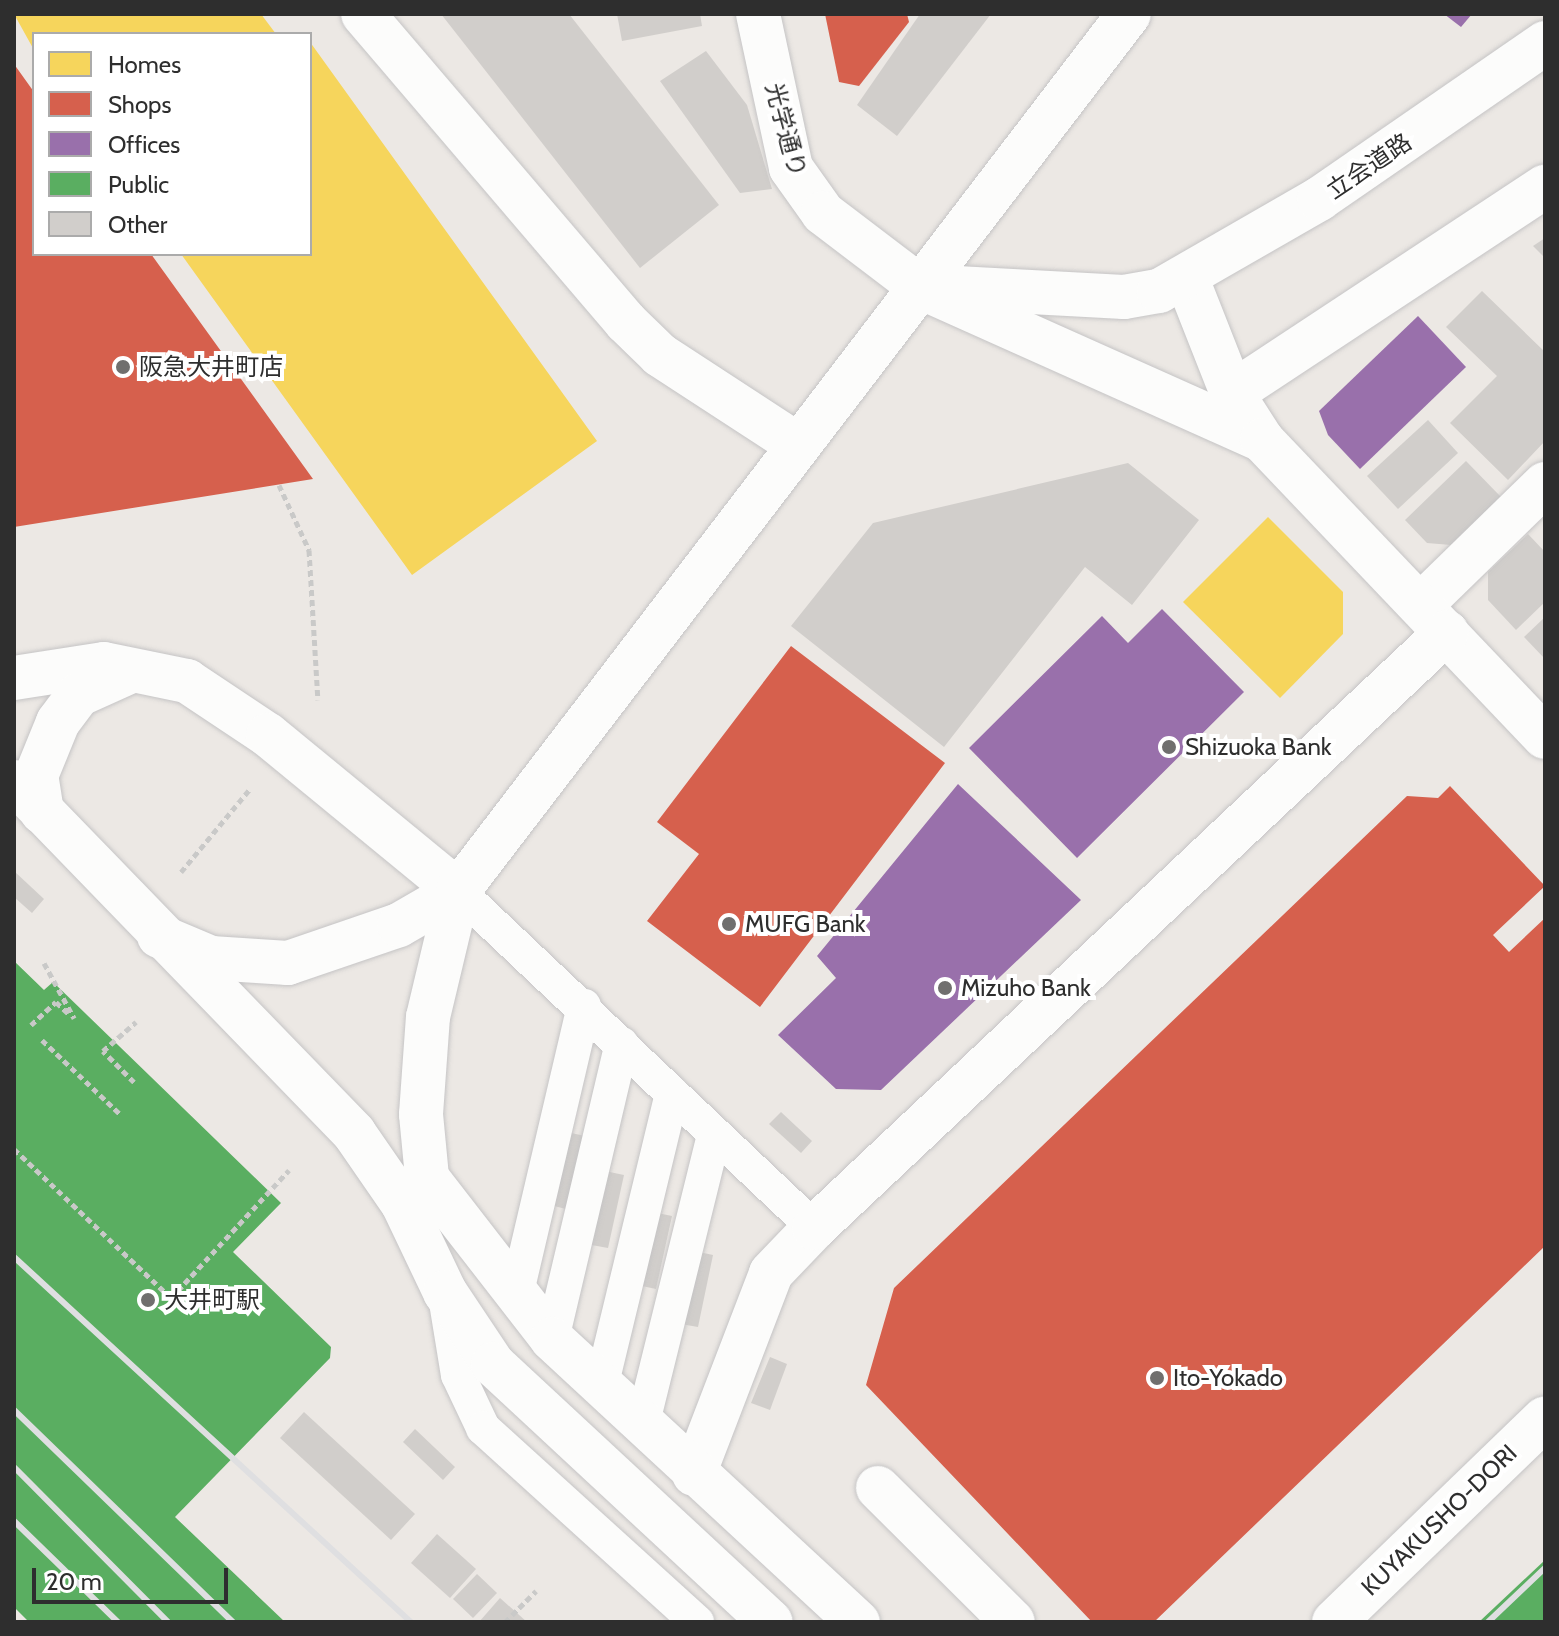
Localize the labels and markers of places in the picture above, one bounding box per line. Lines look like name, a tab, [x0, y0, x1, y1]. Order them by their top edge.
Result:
place label: 阪急大井町店	[139, 353, 283, 381]
marker: 阪急大井町店	[114, 358, 132, 376]
place label: Shizuoka Bank	[1185, 733, 1332, 761]
marker: Shizuoka Bank	[1160, 738, 1178, 756]
place label: MUFG Bank	[745, 910, 866, 938]
marker: MUFG Bank	[720, 915, 738, 933]
place label: Mizuho Bank	[961, 974, 1091, 1002]
marker: Mizuho Bank	[936, 979, 954, 997]
place label: 大井町駅	[164, 1286, 260, 1314]
marker: 大井町駅	[139, 1291, 157, 1309]
place label: Ito-Yokado	[1173, 1364, 1283, 1392]
marker: Ito-Yokado	[1148, 1369, 1166, 1387]

